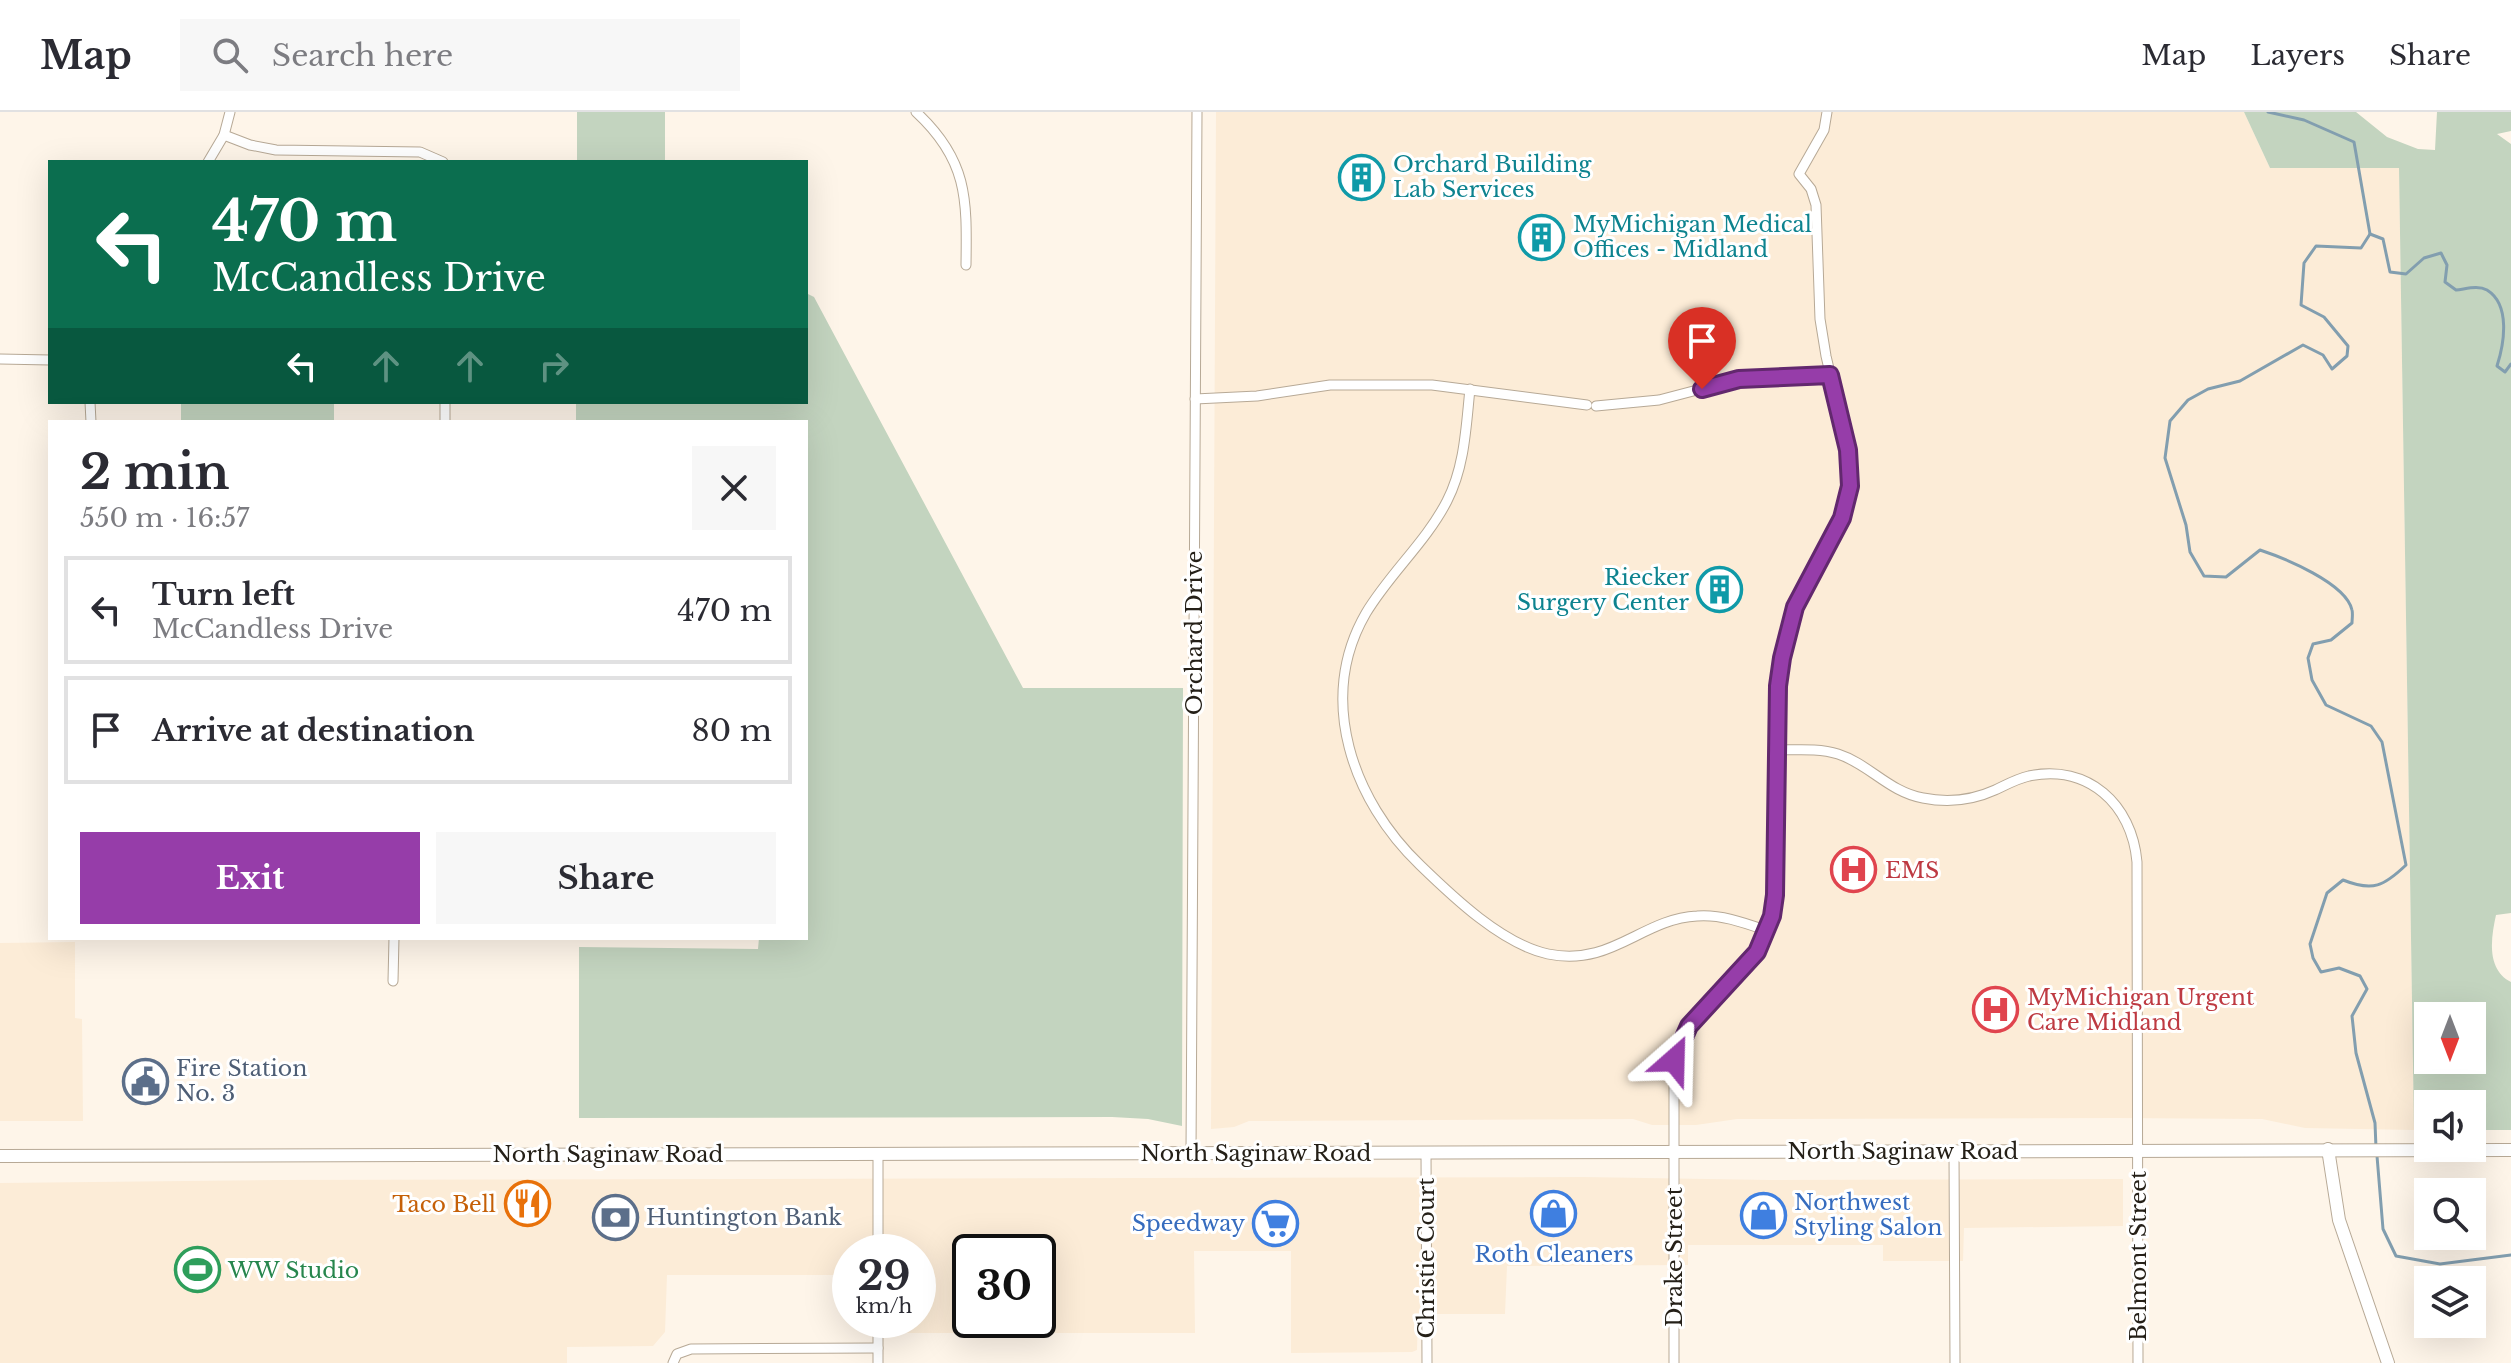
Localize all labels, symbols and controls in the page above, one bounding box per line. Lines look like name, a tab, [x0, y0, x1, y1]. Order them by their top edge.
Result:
search box	[180, 19, 740, 91]
text: Map	[40, 32, 132, 79]
icon: search	[208, 33, 252, 77]
text: Search here	[272, 37, 453, 74]
text: Map	[2141, 38, 2206, 73]
text: Layers	[2250, 38, 2345, 73]
text: Share	[2389, 38, 2471, 73]
place label: Orchard Building Lab Services	[1393, 151, 1592, 203]
building icon: Orchard Building Lab Services	[1338, 153, 1386, 201]
text: 470 m	[212, 187, 397, 256]
icon: left	[80, 192, 184, 296]
place label: MyMichigan Medical Offices - Midland	[1573, 211, 1812, 263]
building icon: MyMichigan Medical Offices - Midland	[1518, 213, 1566, 261]
text: McCandless Drive	[212, 256, 546, 301]
pin	[1668, 307, 1736, 389]
icon: arrive	[1680, 319, 1724, 363]
icon: left	[280, 344, 324, 388]
icon: ahead	[364, 344, 408, 388]
icon: ahead	[448, 344, 492, 388]
icon: right	[532, 344, 576, 388]
text: 2 min	[80, 442, 229, 502]
button: close	[692, 446, 776, 530]
text: 550 m · 16:57	[80, 502, 249, 534]
street label: Orchard Drive	[1181, 551, 1208, 715]
place label: Riecker Surgery Center	[1517, 564, 1690, 616]
building icon: Riecker Surgery Center	[1696, 566, 1744, 614]
text: Turn left	[152, 576, 295, 613]
icon: left	[84, 588, 128, 632]
text: 470 m	[677, 592, 772, 629]
text: McCandless Drive	[152, 613, 393, 645]
icon: arrive	[84, 708, 128, 752]
text: Arrive at destination	[152, 712, 475, 749]
text: 80 m	[692, 712, 772, 749]
button: Exit	[80, 832, 420, 924]
button: Share	[436, 832, 776, 924]
hospital icon: EMS	[1830, 846, 1878, 894]
place label: EMS	[1885, 857, 1939, 884]
place label: MyMichigan Urgent Care Midland	[2027, 984, 2255, 1036]
hospital icon: MyMichigan Urgent Care Midland	[1972, 986, 2020, 1034]
north arrow	[2414, 1002, 2486, 1074]
map controls	[2414, 1002, 2486, 1338]
position arrow	[1632, 1018, 1716, 1102]
place label: Fire Station No. 3	[176, 1055, 307, 1107]
public building icon: Fire Station No. 3	[121, 1057, 169, 1105]
button: sound	[2414, 1090, 2486, 1162]
street label: North Saginaw Road	[1788, 1138, 2019, 1165]
street label: North Saginaw Road	[1141, 1140, 1372, 1167]
street label: North Saginaw Road	[493, 1141, 724, 1168]
street label: Belmont Street	[2125, 1170, 2152, 1341]
street label: Christie Court	[1413, 1177, 1440, 1339]
button: search	[2414, 1178, 2486, 1250]
restaurant icon: Taco Bell	[503, 1180, 551, 1228]
street label: Drake Street	[1661, 1186, 1688, 1327]
shop icon: Roth Cleaners	[1530, 1189, 1578, 1237]
place label: Northwest Styling Salon	[1794, 1189, 1942, 1241]
place label: Taco Bell	[392, 1191, 496, 1218]
shop icon: Northwest Styling Salon	[1739, 1191, 1787, 1239]
bank icon: Huntington Bank	[591, 1193, 639, 1241]
supermarket icon: Speedway	[1252, 1199, 1300, 1247]
place label: Huntington Bank	[646, 1204, 842, 1231]
place label: Speedway	[1132, 1210, 1245, 1237]
speed limit sign: 30	[952, 1234, 1056, 1338]
place label: Roth Cleaners	[1474, 1241, 1634, 1268]
sports icon: WW Studio	[173, 1246, 221, 1294]
text: 29	[858, 1251, 911, 1301]
place label: WW Studio	[227, 1257, 359, 1284]
button: layers	[2414, 1266, 2486, 1338]
text: km/h	[856, 1294, 912, 1318]

